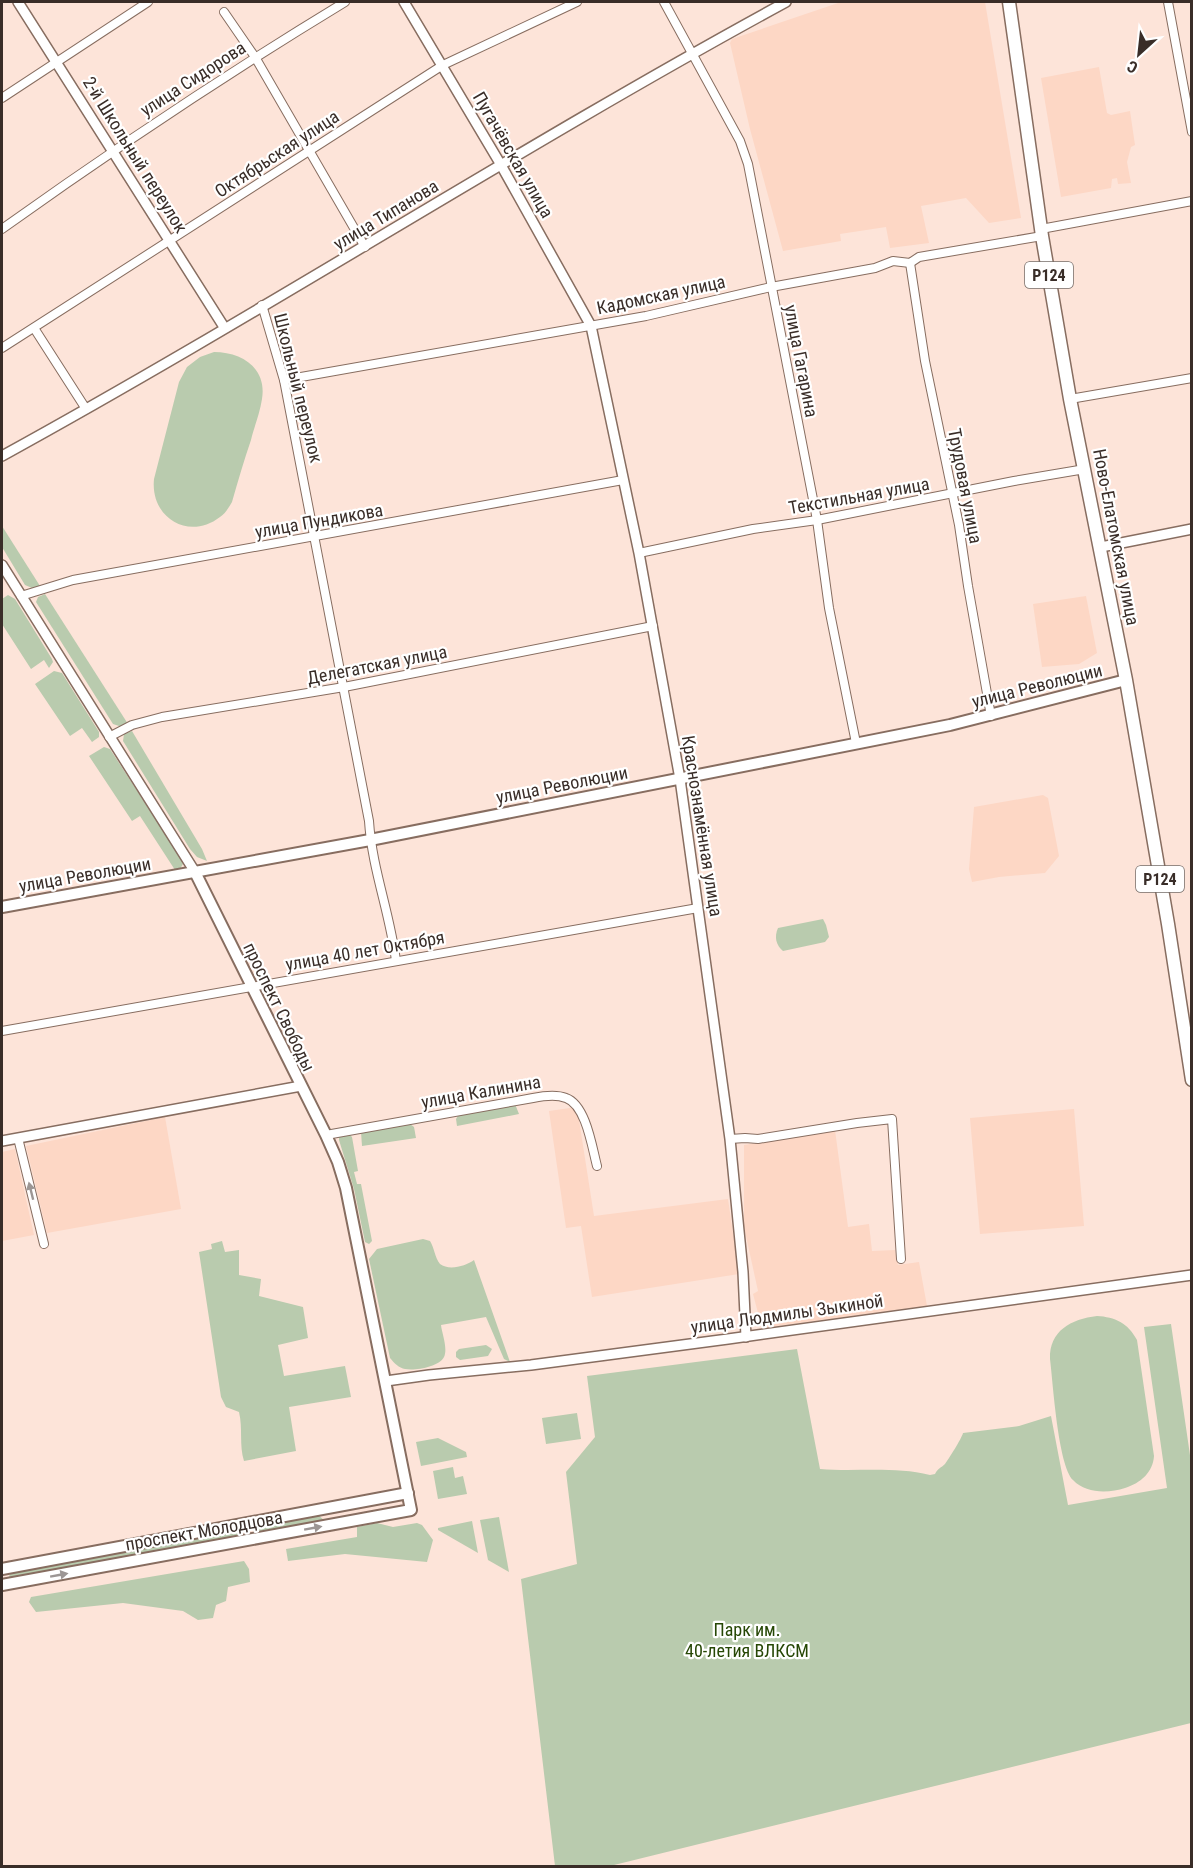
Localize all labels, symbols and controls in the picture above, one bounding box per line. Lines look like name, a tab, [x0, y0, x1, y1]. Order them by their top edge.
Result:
north arrow	[1109, 24, 1169, 84]
street label: улица Сидорова	[136, 37, 249, 120]
text: С	[1124, 56, 1141, 77]
street label: 2-й Школьный переулок	[79, 73, 192, 237]
street label: Пугачёвская улица	[469, 88, 558, 222]
street label: Октябрьская улица	[211, 106, 343, 202]
street label: улица Типанова	[330, 175, 442, 254]
road number: Р124	[1025, 262, 1073, 288]
street label: Кадомская улица	[595, 271, 727, 318]
street label: улица Гагарина	[780, 303, 823, 419]
street label: Школьный переулок	[270, 311, 327, 465]
street label: Трудовая улица	[944, 427, 987, 545]
street label: Ново-Елатомская улица	[1089, 447, 1144, 627]
street label: Текстильная улица	[787, 473, 931, 518]
street label: улица Пундикова	[253, 499, 385, 542]
street label: Делегатская улица	[305, 641, 449, 688]
street label: улица Революции	[970, 659, 1104, 712]
street label: Краснознамённая улица	[678, 734, 727, 918]
street label: улица Революции	[494, 761, 629, 808]
street label: улица Революции	[17, 853, 153, 896]
road number: Р124	[1136, 866, 1184, 892]
street label: улица 40 лет Октября	[284, 926, 446, 975]
street label: проспект Свободы	[239, 939, 320, 1075]
street label: улица Калинина	[420, 1071, 542, 1112]
one-way arrow	[26, 1182, 35, 1200]
street label: улица Людмилы Зыкиной	[689, 1290, 884, 1337]
street label: проспект Молодцова	[124, 1506, 284, 1555]
one-way arrow	[303, 1523, 322, 1532]
one-way arrow	[50, 1570, 69, 1579]
park label: Парк им. 40-летия ВЛКСМ	[685, 1619, 809, 1661]

